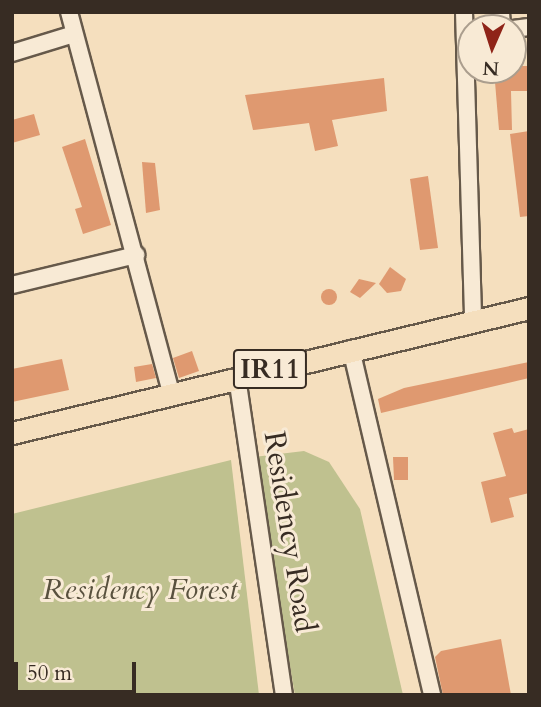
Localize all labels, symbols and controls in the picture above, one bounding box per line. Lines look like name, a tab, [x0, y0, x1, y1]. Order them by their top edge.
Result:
north arrow	[457, 14, 527, 84]
text: N	[482, 55, 500, 81]
road number: IR11	[232, 344, 308, 394]
street label: Residency Road	[255, 429, 323, 635]
park label: Residency Forest	[43, 572, 237, 608]
scale bar	[18, 648, 140, 692]
text: 50 m	[27, 659, 72, 688]

